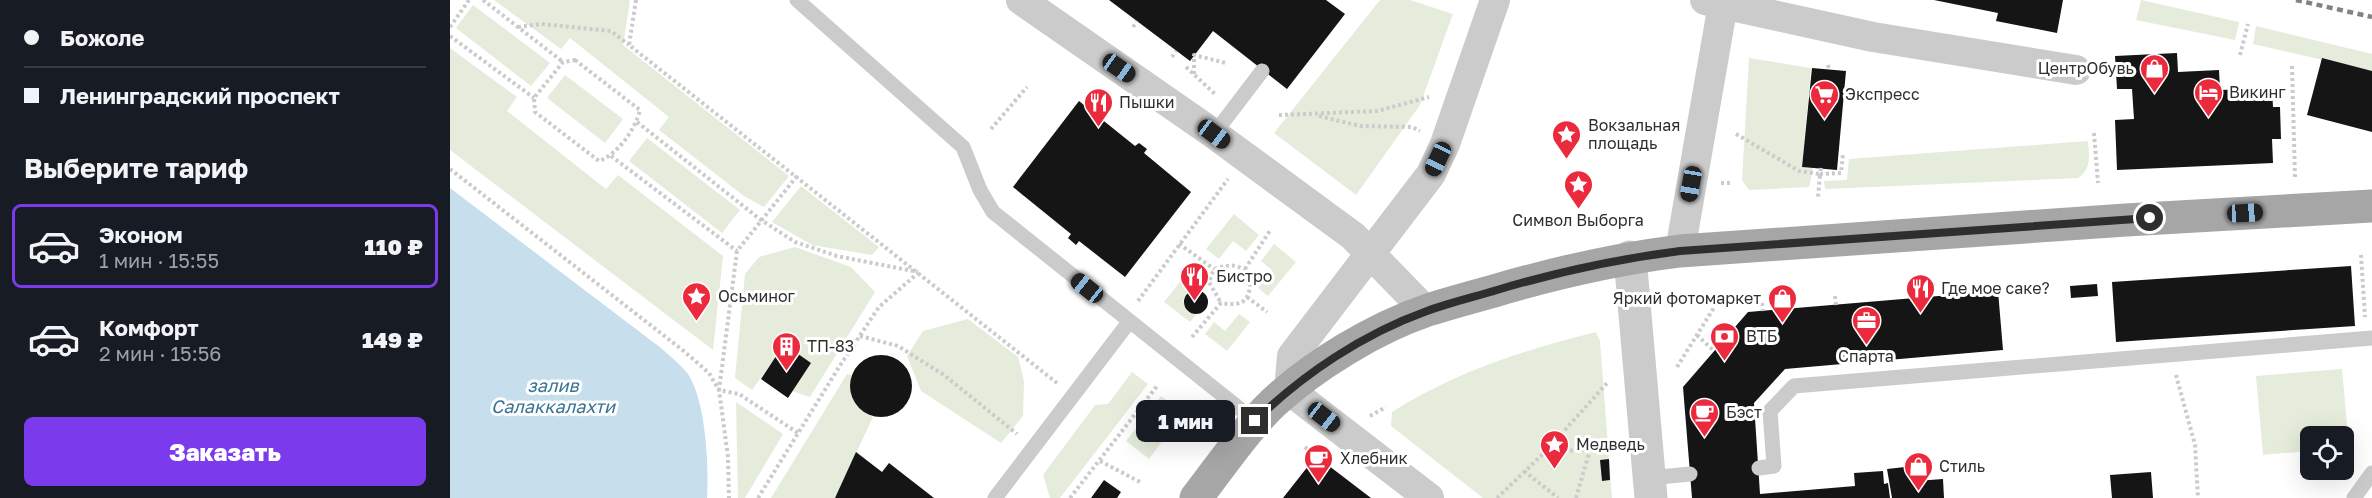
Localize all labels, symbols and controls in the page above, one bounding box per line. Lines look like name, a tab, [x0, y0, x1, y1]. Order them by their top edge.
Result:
text: Божоле	[60, 24, 144, 51]
car	[1099, 50, 1139, 86]
shop icon: ЦентрОбувь	[2139, 52, 2171, 94]
place label: ЦентрОбувь	[2038, 58, 2134, 78]
hotel icon: Викинг	[2192, 76, 2224, 118]
supermarket icon: Экспресс	[1808, 78, 1840, 120]
text: Ленинградский проспект	[60, 82, 340, 109]
place label: Викинг	[2229, 82, 2286, 102]
place label: Экспресс	[1845, 84, 1920, 104]
restaurant icon: Пышки	[1082, 86, 1114, 128]
place label: Пышки	[1119, 92, 1175, 112]
place label: Вокзальная площадь	[1588, 115, 1680, 153]
car	[1194, 116, 1234, 152]
place icon: Вокзальная площадь	[1551, 118, 1583, 160]
car	[1422, 139, 1454, 179]
text: Выберите тариф	[24, 152, 248, 184]
car	[1679, 165, 1703, 203]
place icon: Символ Выборга	[1562, 168, 1594, 210]
car	[2227, 203, 2263, 223]
route start	[2136, 204, 2163, 231]
place label: Символ Выборга	[1512, 210, 1644, 230]
icon: car	[27, 219, 81, 273]
text: Эконом	[99, 221, 183, 248]
text: 110 ₽	[364, 233, 423, 260]
text: 1 мин · 15:55	[99, 248, 219, 272]
restaurant icon: Бистро	[1179, 260, 1211, 302]
place label: Бистро	[1216, 266, 1272, 286]
car	[1067, 270, 1107, 306]
restaurant icon: Где мое саке?	[1904, 272, 1936, 314]
place label: Где мое саке?	[1941, 278, 2050, 298]
place icon: Осьминог	[681, 280, 713, 322]
shop icon: Яркий фотомаркет	[1766, 282, 1798, 324]
place label: Осьминог	[718, 286, 796, 306]
place label: Яркий фотомаркет	[1613, 288, 1761, 308]
office icon: Спарта	[1850, 304, 1882, 346]
icon: car	[27, 312, 81, 366]
text: Комфорт	[99, 314, 199, 341]
bank icon: ВТБ	[1709, 320, 1741, 362]
text: 149 ₽	[362, 326, 423, 353]
place label: ВТБ	[1746, 326, 1777, 346]
building icon: ТП-83	[770, 330, 802, 372]
place label: ТП-83	[807, 336, 854, 356]
text: 2 мин · 15:56	[99, 341, 221, 365]
place label: Спарта	[1838, 346, 1894, 366]
water label: залив Салаккалахти	[491, 374, 616, 417]
cafe icon: Бэст	[1689, 396, 1721, 438]
car	[1304, 399, 1344, 435]
callout: 1 мин	[1135, 400, 1234, 442]
place label: Бэст	[1726, 402, 1762, 422]
route end	[1241, 407, 1268, 434]
text: 1 мин	[1158, 409, 1213, 433]
button: Заказать	[24, 417, 426, 486]
map controls	[2300, 426, 2354, 480]
button: locate	[2300, 426, 2354, 480]
place icon: Медведь	[1539, 428, 1571, 470]
place label: Медведь	[1576, 434, 1645, 454]
cafe icon: Хлебник	[1303, 442, 1335, 484]
place label: Хлебник	[1340, 448, 1408, 468]
shop icon: Стиль	[1902, 450, 1934, 492]
place label: Стиль	[1939, 456, 1985, 476]

